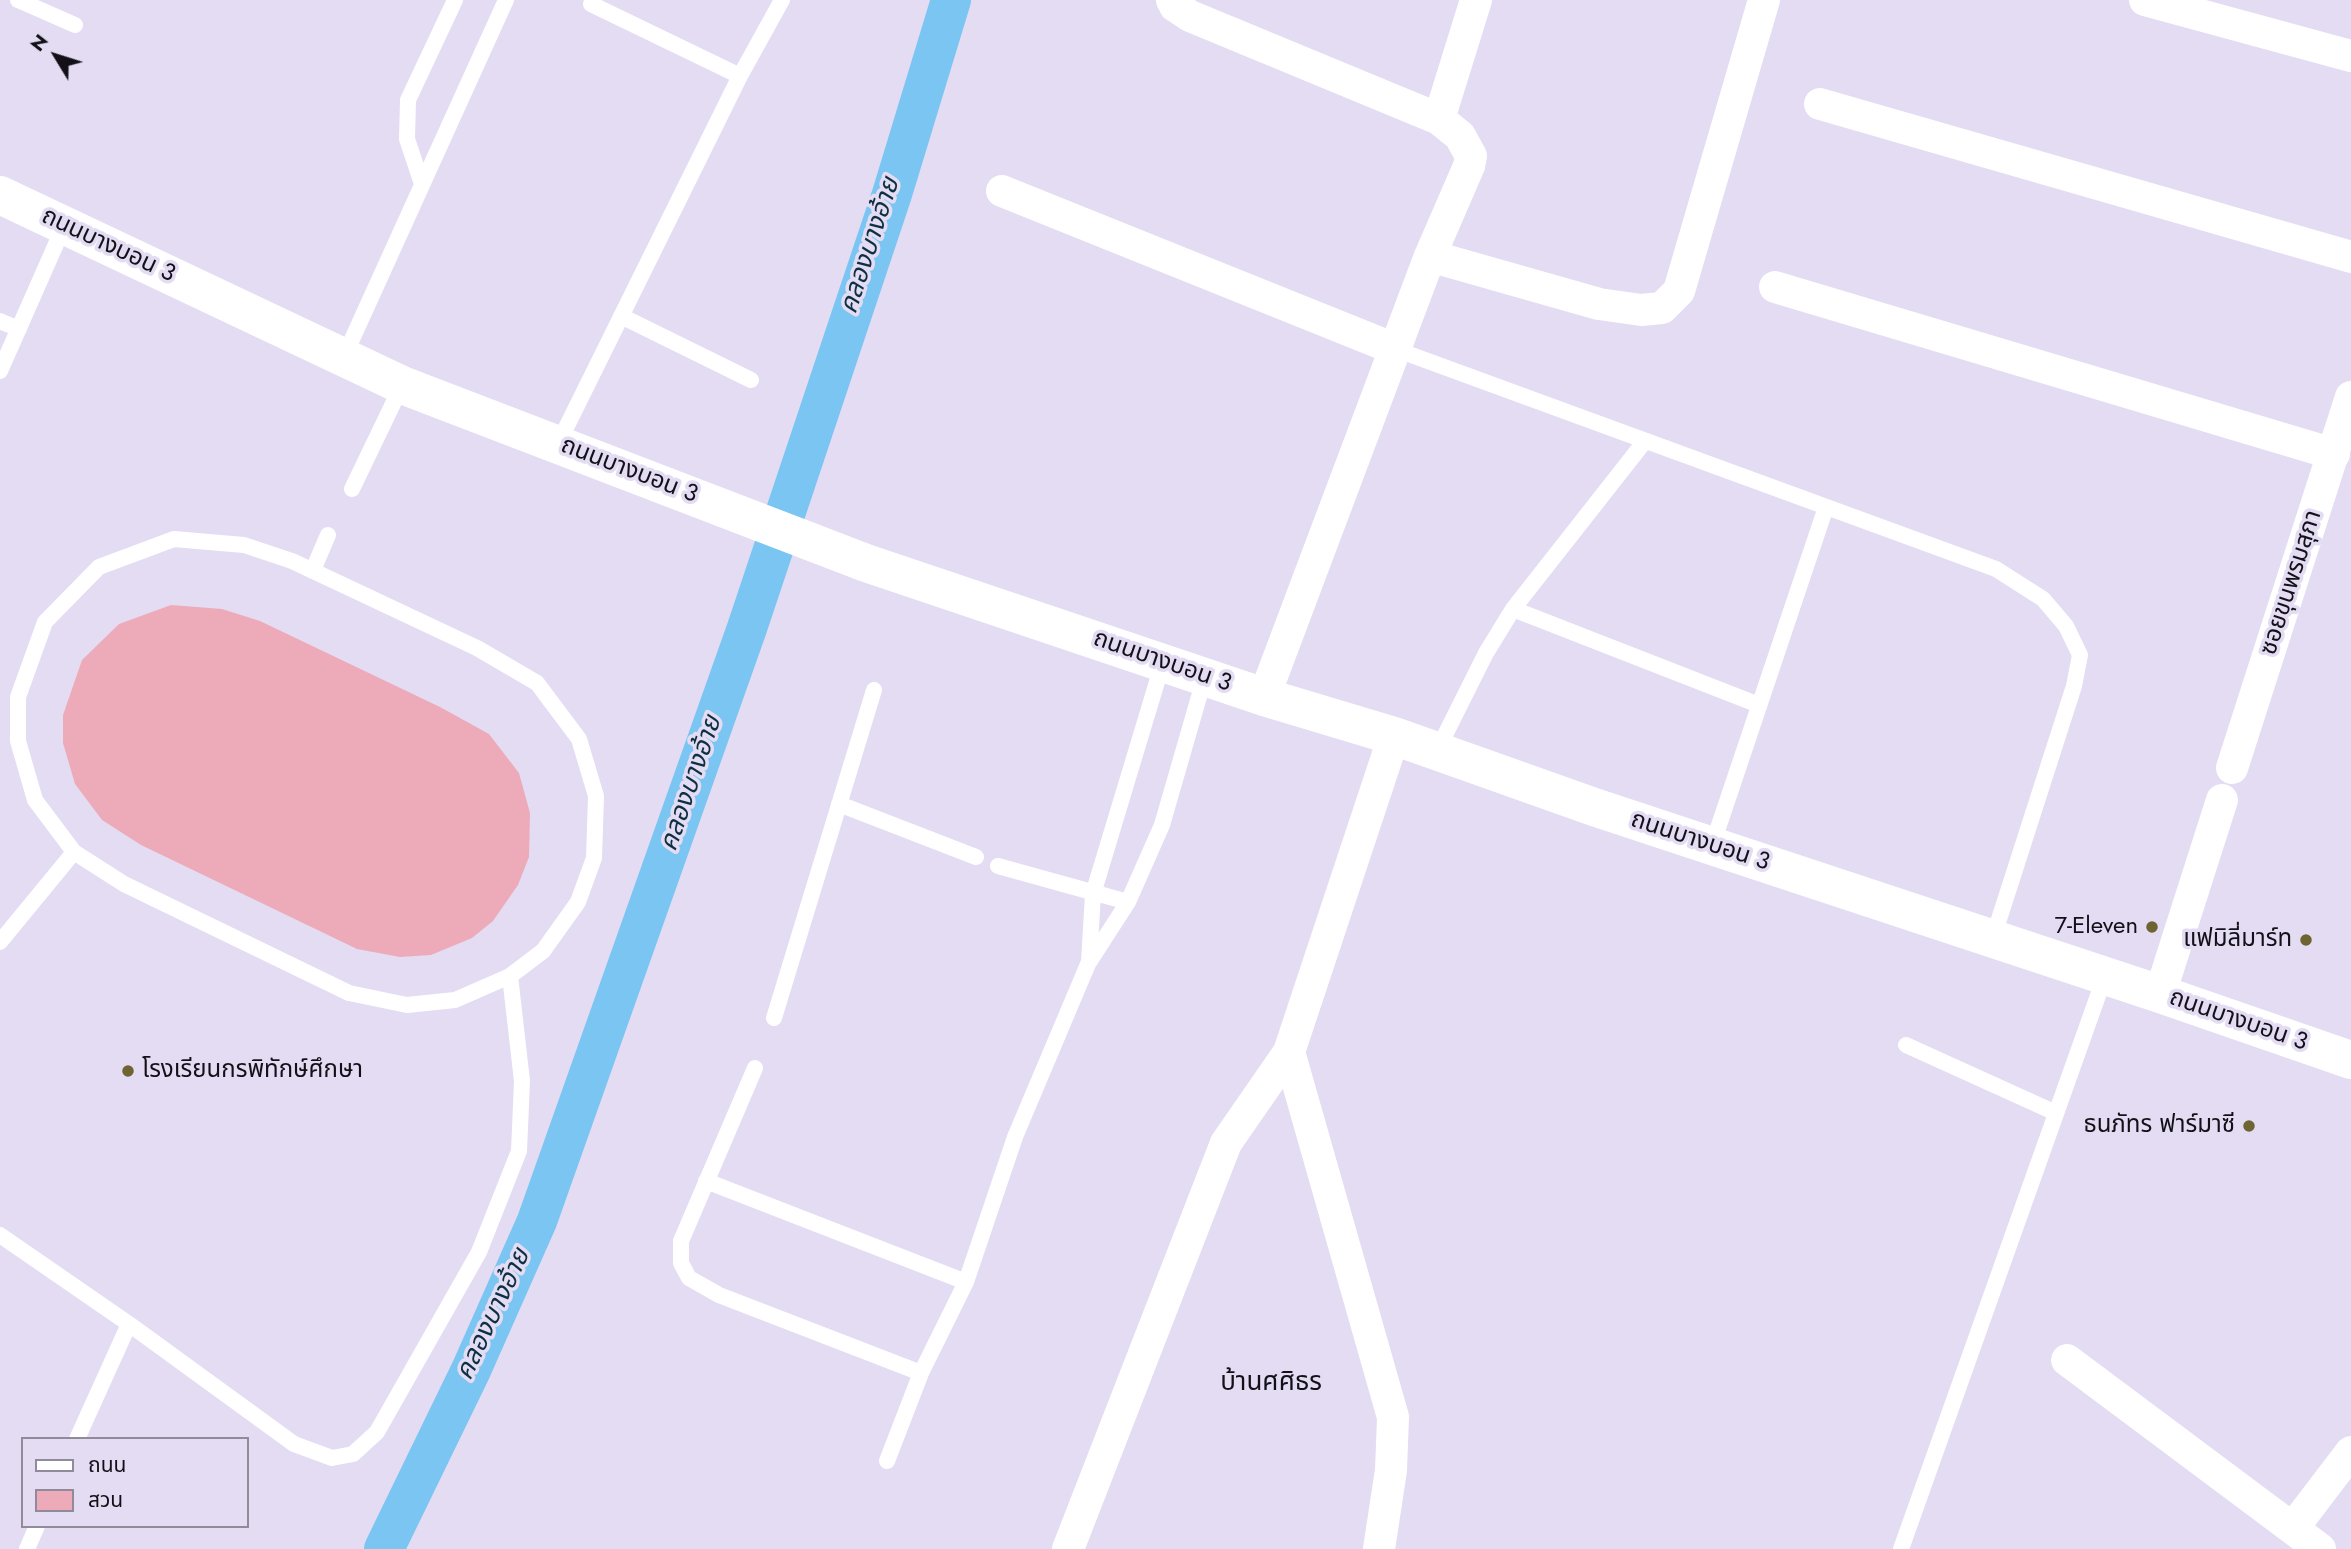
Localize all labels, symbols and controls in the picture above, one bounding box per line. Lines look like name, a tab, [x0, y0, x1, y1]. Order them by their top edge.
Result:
north arrow	[21, 21, 91, 91]
text: N	[24, 29, 54, 57]
water label: คลองบางอ้าย	[834, 174, 908, 318]
street label: ถนนบางบอน 3	[37, 202, 179, 290]
street label: ถนนบางบอน 3	[556, 432, 702, 510]
street label: ซอยขุนพรมสุภา	[2255, 507, 2329, 659]
street label: ถนนบางบอน 3	[1089, 625, 1235, 699]
water label: คลองบางอ้าย	[654, 712, 730, 856]
street label: ถนนบางบอน 3	[1627, 806, 1773, 878]
place label: 7-Eleven	[2054, 913, 2138, 941]
marker: 7-Eleven	[2144, 919, 2160, 935]
place label: แฟมิลี่มาร์ท	[2183, 926, 2292, 954]
marker: แฟมิลี่มาร์ท	[2298, 932, 2314, 948]
street label: ถนนบางบอน 3	[2165, 984, 2311, 1058]
place label: โรงเรียนกรพิทักษ์ศึกษา	[142, 1057, 363, 1085]
marker: โรงเรียนกรพิทักษ์ศึกษา	[120, 1063, 136, 1079]
place label: ธนภัทร ฟาร์มาซี	[2084, 1112, 2235, 1140]
marker: ธนภัทร ฟาร์มาซี	[2241, 1118, 2257, 1134]
water label: คลองบางอ้าย	[450, 1245, 538, 1385]
district label: บ้านศศิธร	[1220, 1368, 1322, 1400]
legend	[21, 1437, 248, 1528]
text: ถนน	[88, 1450, 126, 1480]
text: สวน	[88, 1485, 123, 1515]

